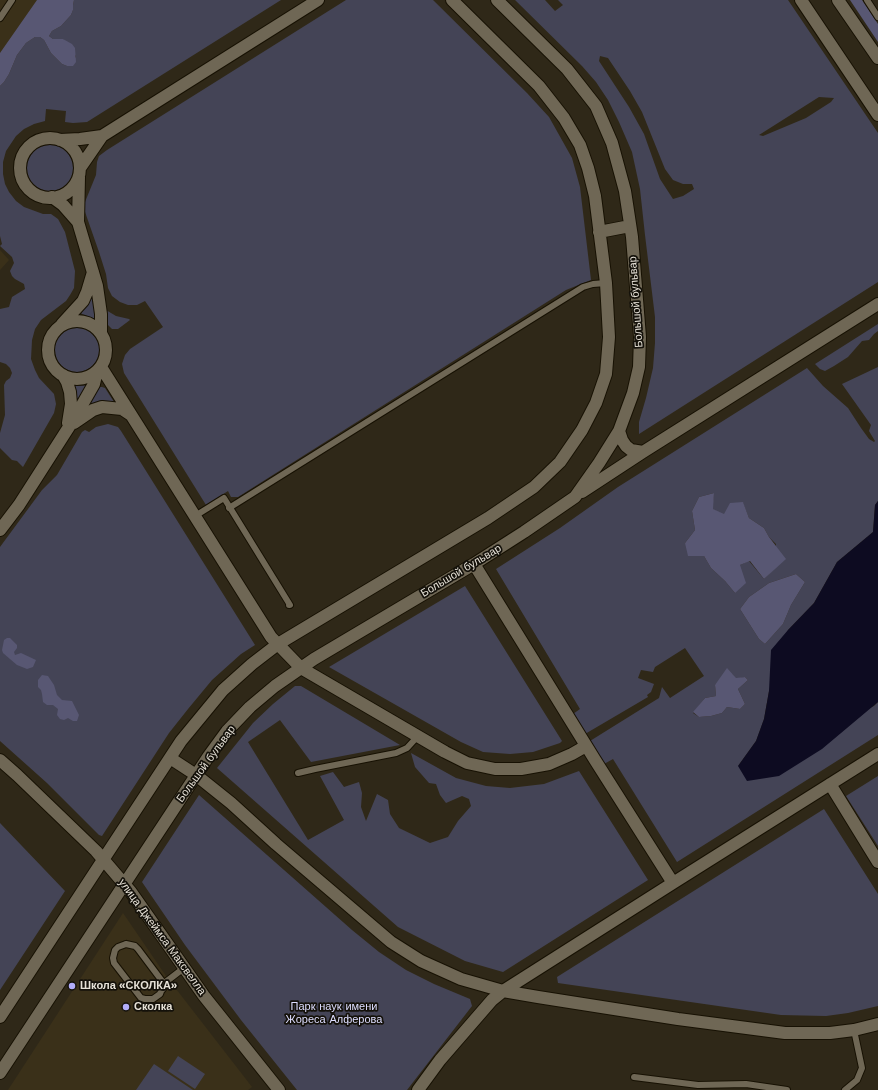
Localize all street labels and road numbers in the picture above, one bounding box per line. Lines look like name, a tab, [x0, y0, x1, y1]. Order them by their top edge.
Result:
street label: Большой бульвар	[626, 256, 646, 348]
street label: Большой бульвар	[418, 542, 504, 600]
street label: Большой бульвар	[174, 723, 238, 805]
street label: улица Джеймса Максвелла	[115, 876, 209, 998]

